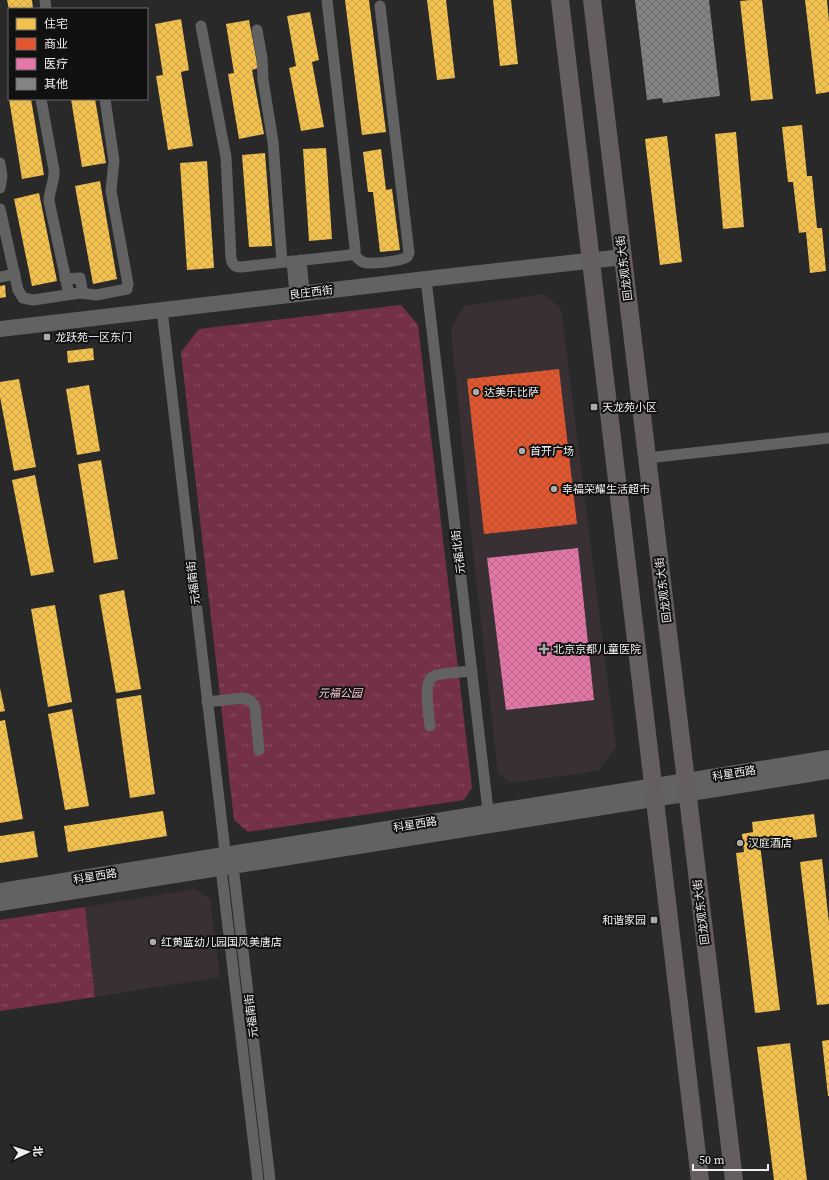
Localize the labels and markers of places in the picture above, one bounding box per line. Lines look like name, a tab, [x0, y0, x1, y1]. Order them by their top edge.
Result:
place label: 龙跃苑一区东门	[55, 330, 132, 345]
marker: 龙跃苑一区东门	[42, 332, 52, 342]
place label: 达美乐比萨	[484, 385, 539, 400]
marker: 达美乐比萨	[471, 387, 481, 397]
place label: 天龙苑小区	[602, 400, 657, 415]
marker: 天龙苑小区	[589, 402, 599, 412]
place label: 首开广场	[530, 444, 574, 459]
marker: 首开广场	[517, 446, 527, 456]
place label: 幸福荣耀生活超市	[562, 482, 650, 497]
marker: 幸福荣耀生活超市	[549, 484, 559, 494]
place label: 北京京都儿童医院	[553, 642, 641, 657]
marker: 北京京都儿童医院	[538, 643, 550, 655]
place label: 汉庭酒店	[748, 836, 792, 851]
marker: 汉庭酒店	[735, 838, 745, 848]
place label: 和谐家园	[602, 913, 646, 928]
marker: 和谐家园	[649, 915, 659, 925]
place label: 红黄蓝幼儿园国风美唐店	[161, 935, 282, 950]
marker: 红黄蓝幼儿园国风美唐店	[148, 937, 158, 947]

